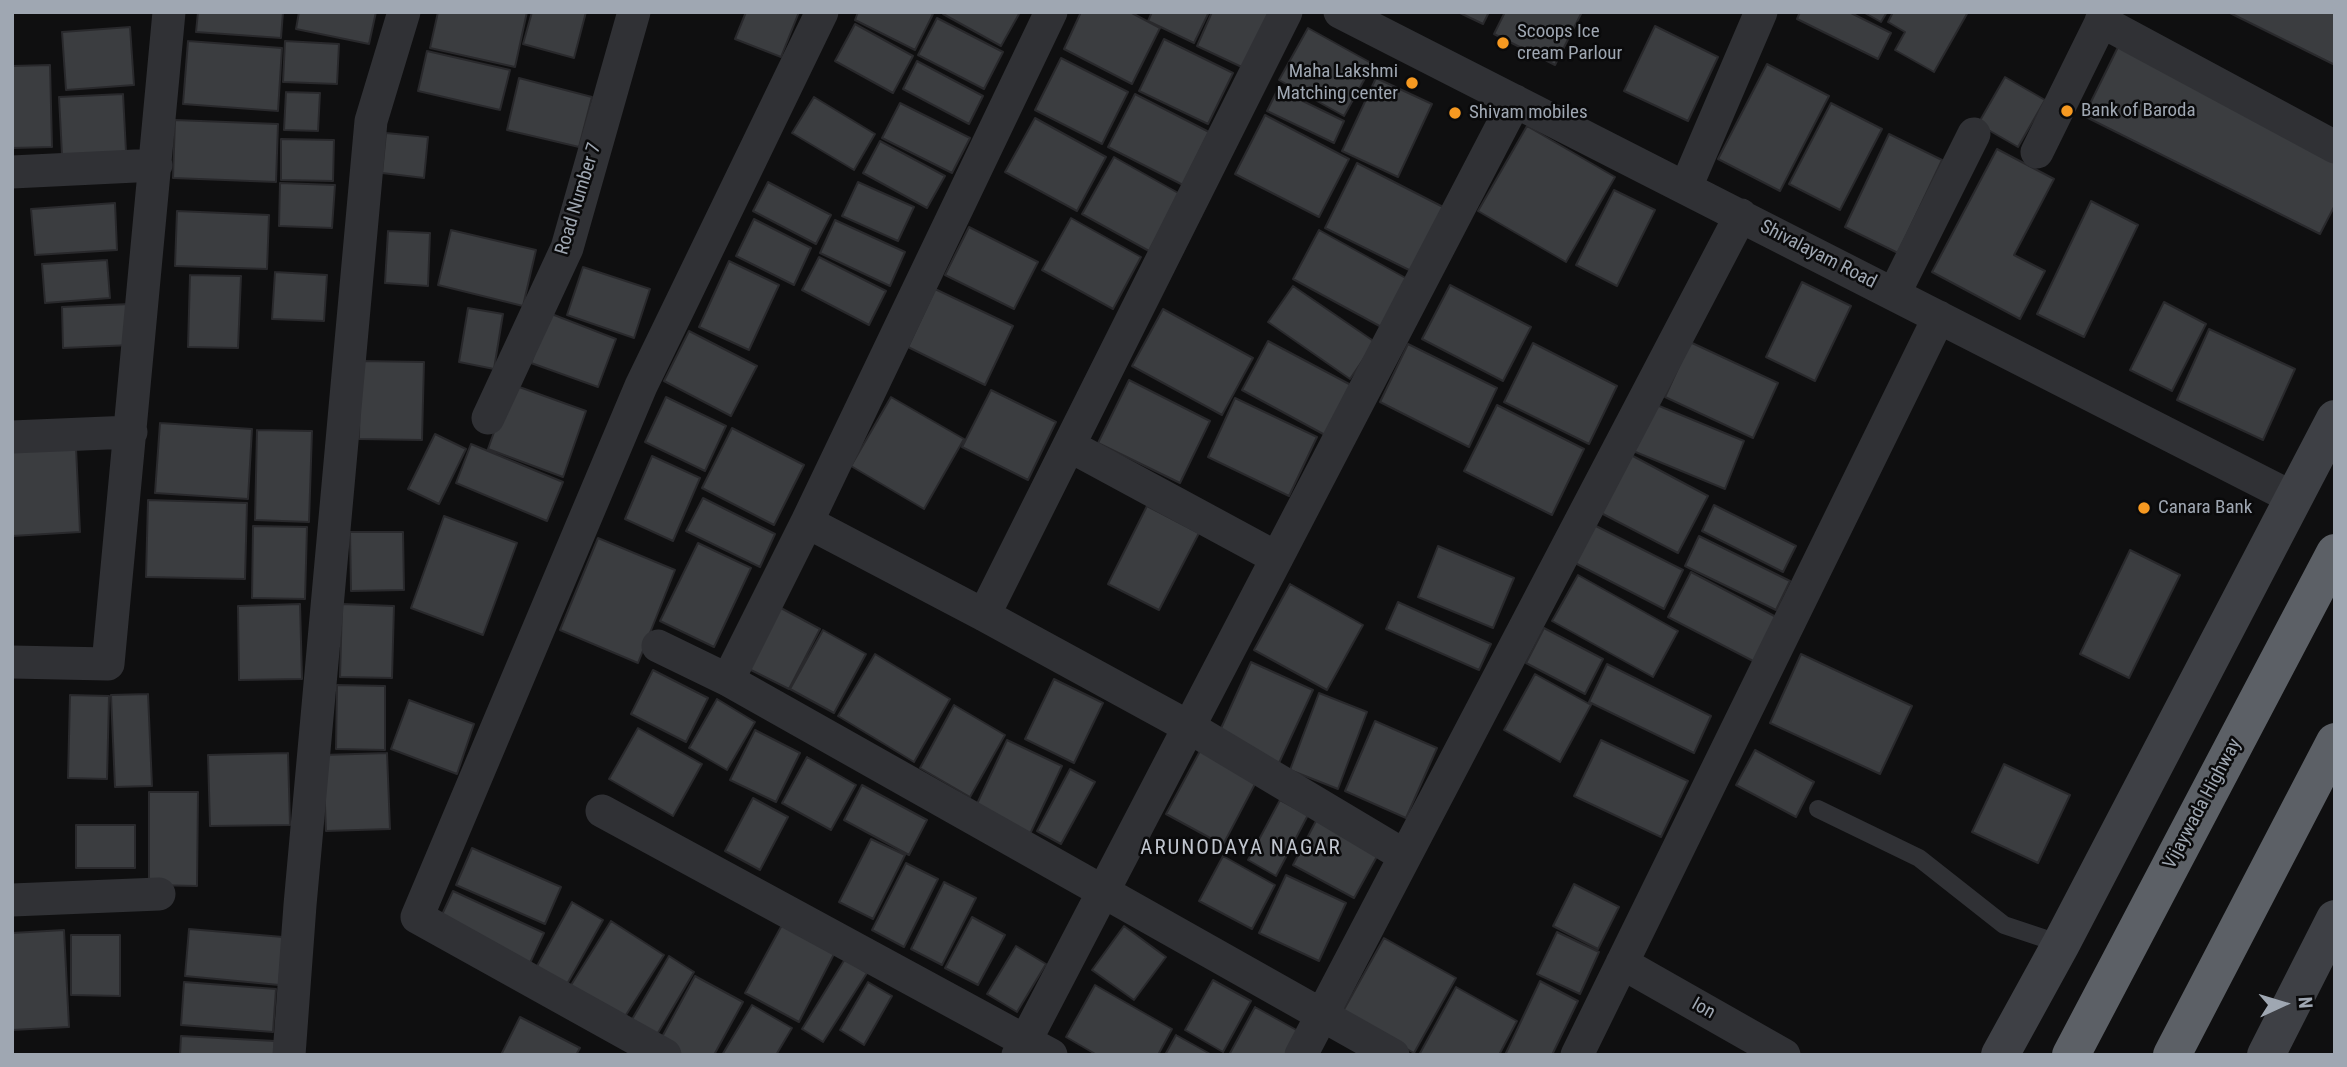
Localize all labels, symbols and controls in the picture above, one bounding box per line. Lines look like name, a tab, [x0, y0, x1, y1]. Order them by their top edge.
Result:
place label: Scoops Ice cream Parlour	[1517, 21, 1622, 65]
marker: Scoops Ice cream Parlour	[1495, 35, 1511, 51]
place label: Maha Lakshmi Matching center	[1276, 61, 1398, 105]
marker: Maha Lakshmi Matching center	[1404, 75, 1420, 91]
place label: Bank of Baroda	[2081, 100, 2196, 122]
place label: Shivam mobiles	[1469, 102, 1588, 124]
marker: Bank of Baroda	[2059, 103, 2075, 119]
marker: Shivam mobiles	[1447, 105, 1463, 121]
street label: Road Number 7	[551, 140, 607, 258]
street label: Shivalayam Road	[1756, 216, 1880, 294]
place label: Canara Bank	[2158, 497, 2252, 519]
marker: Canara Bank	[2136, 500, 2152, 516]
street label: Vijaywada Highway	[2159, 735, 2247, 873]
district label: ARUNODAYA NAGAR	[1142, 836, 1340, 862]
north arrow	[2249, 969, 2319, 1039]
street label: Ion	[1687, 993, 1719, 1025]
text: N	[2294, 996, 2317, 1009]

